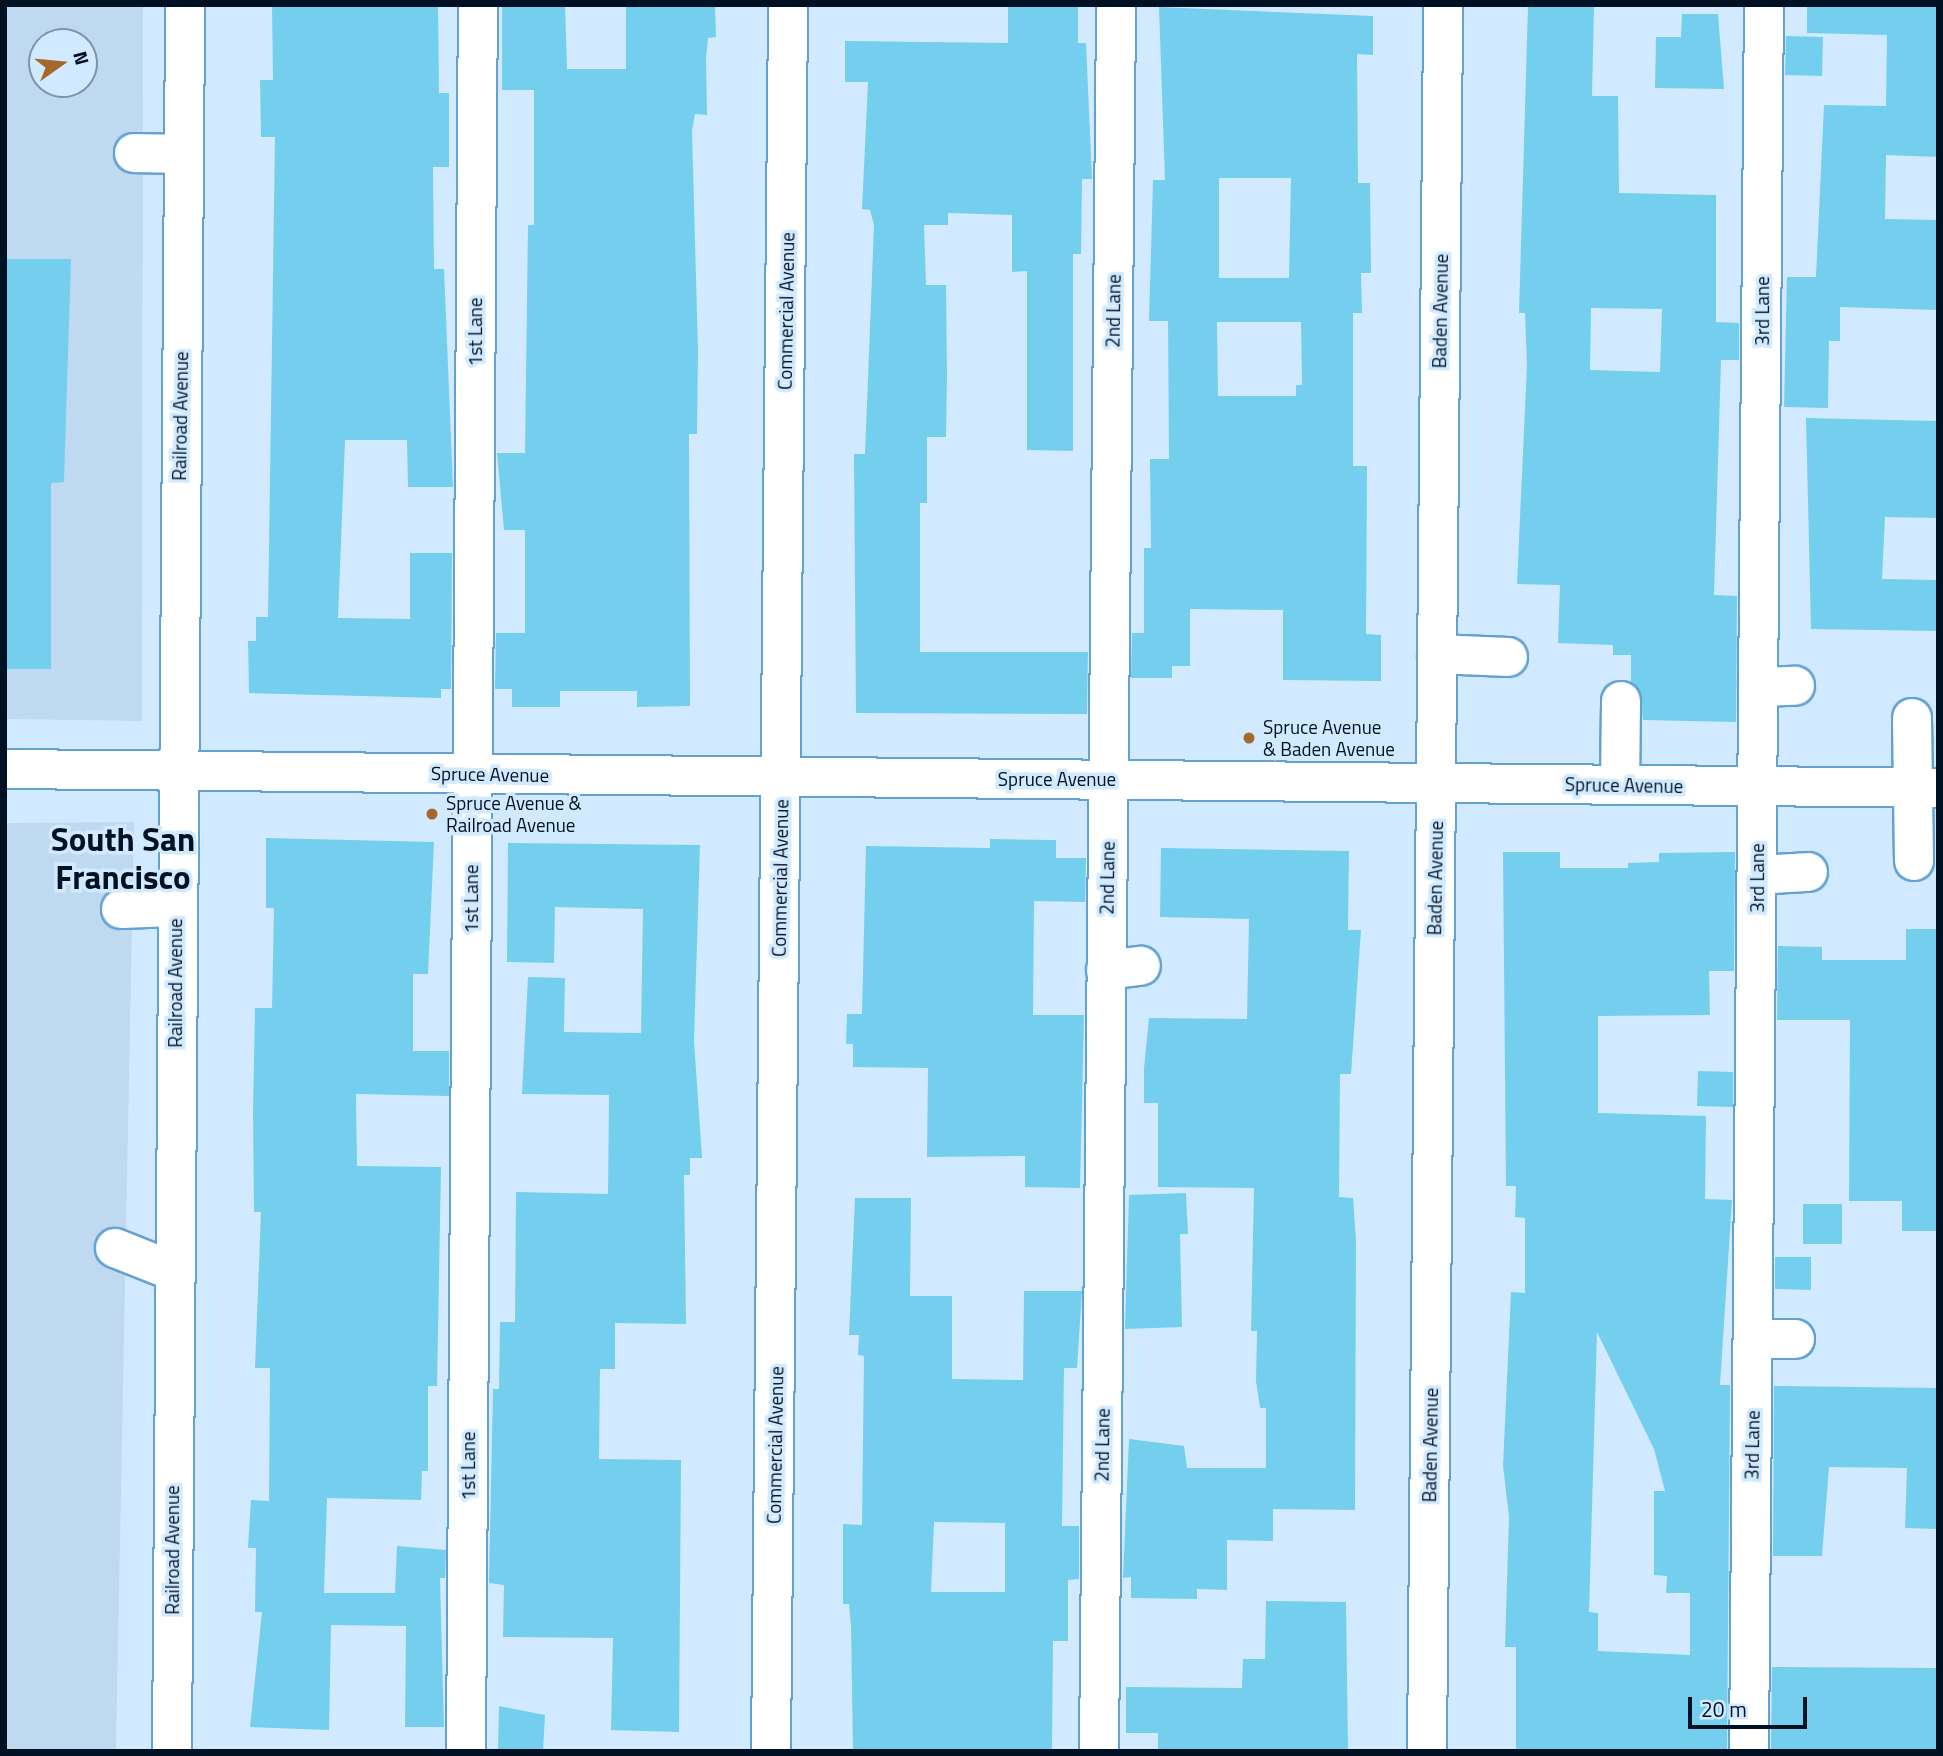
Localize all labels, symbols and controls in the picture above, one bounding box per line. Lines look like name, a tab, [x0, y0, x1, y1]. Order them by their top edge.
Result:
north arrow	[28, 28, 98, 98]
text: N	[66, 48, 98, 68]
street label: Commercial Avenue	[773, 232, 799, 390]
street label: Baden Avenue	[1428, 253, 1452, 369]
street label: 2nd Lane	[1101, 274, 1125, 348]
street label: 3rd Lane	[1751, 276, 1773, 346]
street label: 1st Lane	[464, 298, 486, 366]
street label: Railroad Avenue	[167, 351, 193, 481]
place label: Spruce Avenue & Baden Avenue	[1263, 716, 1395, 760]
marker: Spruce Avenue & Baden Avenue	[1241, 730, 1257, 746]
street label: Spruce Avenue	[431, 762, 549, 786]
street label: Spruce Avenue	[998, 768, 1116, 790]
street label: Spruce Avenue	[1565, 773, 1683, 797]
place label: Spruce Avenue & Railroad Avenue	[446, 792, 582, 836]
street label: Commercial Avenue	[767, 799, 793, 957]
marker: Spruce Avenue & Railroad Avenue	[424, 806, 440, 822]
district label: South San Francisco	[51, 820, 195, 898]
street label: Baden Avenue	[1423, 820, 1447, 936]
street label: 2nd Lane	[1095, 841, 1119, 915]
street label: 3rd Lane	[1746, 843, 1768, 913]
street label: 1st Lane	[460, 865, 482, 933]
street label: Railroad Avenue	[164, 918, 186, 1048]
street label: Commercial Avenue	[762, 1366, 788, 1524]
street label: Baden Avenue	[1418, 1387, 1442, 1503]
street label: 2nd Lane	[1090, 1408, 1114, 1482]
street label: 3rd Lane	[1740, 1410, 1764, 1480]
street label: 1st Lane	[457, 1432, 479, 1500]
street label: Railroad Avenue	[161, 1485, 183, 1615]
scale bar	[1691, 1682, 1810, 1726]
text: 20 m	[1701, 1693, 1747, 1725]

